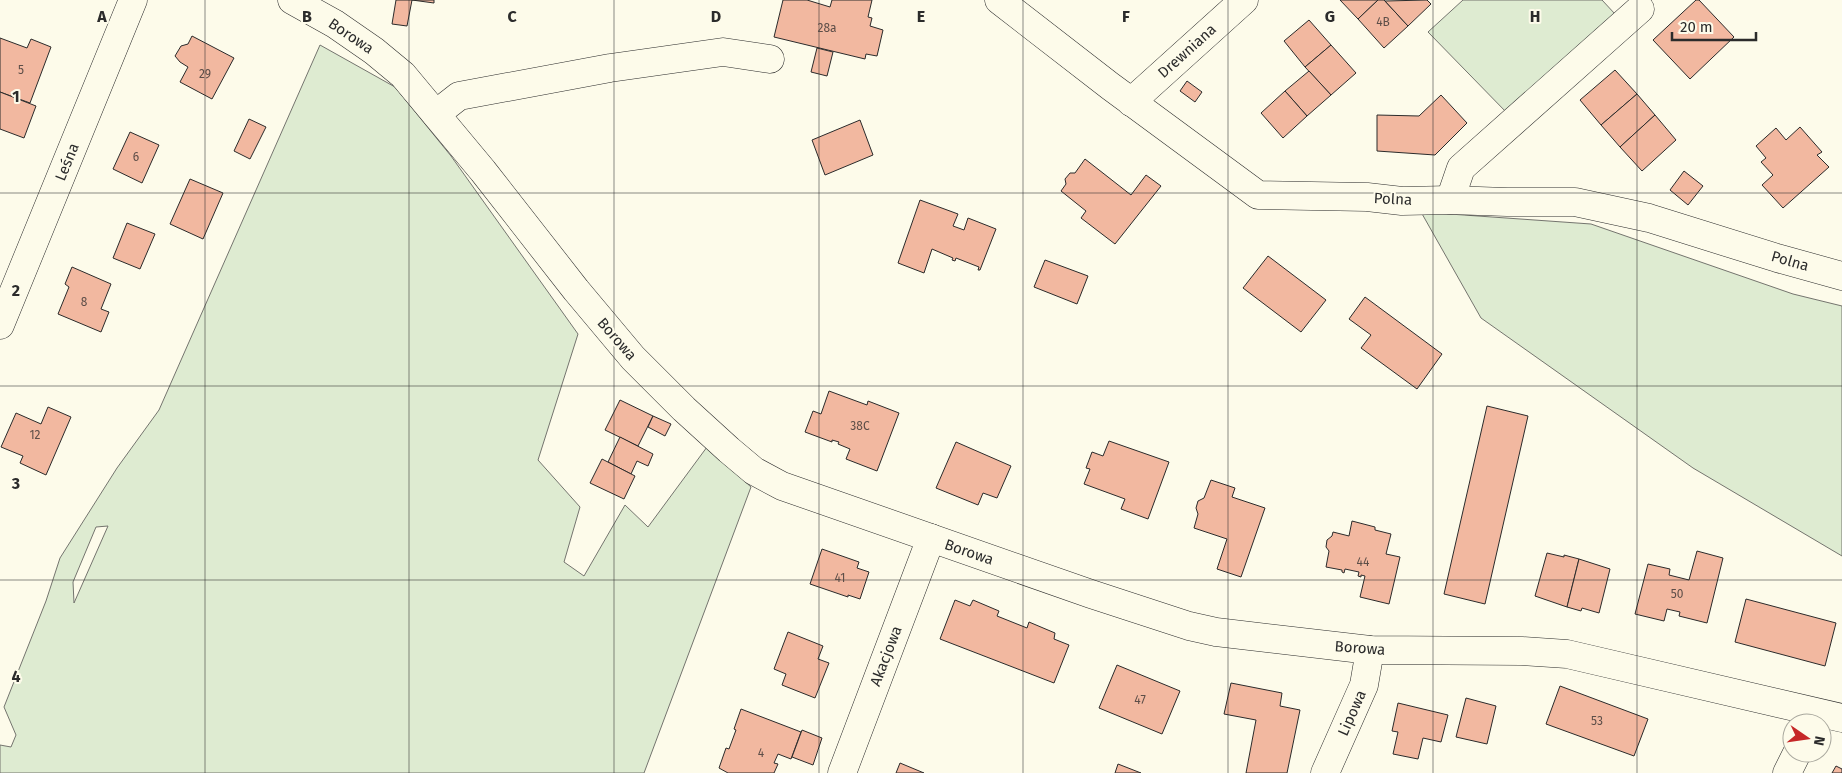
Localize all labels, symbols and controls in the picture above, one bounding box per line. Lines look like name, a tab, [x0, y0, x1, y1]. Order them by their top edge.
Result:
text: A	[96, 7, 107, 26]
text: B	[302, 7, 312, 26]
text: C	[507, 7, 517, 26]
text: D	[711, 7, 721, 26]
text: E	[917, 7, 925, 26]
text: F	[1122, 7, 1130, 26]
text: G	[1325, 7, 1335, 26]
text: H	[1530, 7, 1540, 26]
scale bar	[1672, 10, 1756, 42]
street label: Borowa	[325, 14, 377, 58]
house number: 4B	[1376, 15, 1390, 29]
text: 20 m	[1680, 18, 1713, 36]
street label: Drewniana	[1154, 20, 1220, 82]
house number: 28a	[817, 21, 837, 35]
house number: 5	[18, 63, 24, 77]
house number: 29	[199, 67, 211, 81]
text: 1	[12, 87, 20, 106]
street label: Leśna	[51, 140, 83, 184]
house number: 6	[133, 150, 139, 164]
street label: Polna	[1373, 189, 1413, 209]
street label: Polna	[1769, 247, 1811, 275]
text: 2	[12, 281, 20, 300]
house number: 8	[81, 295, 88, 309]
street label: Borowa	[594, 314, 640, 364]
house number: 38C	[850, 419, 870, 433]
house number: 12	[29, 428, 41, 442]
text: 3	[11, 474, 20, 493]
street label: Borowa	[942, 535, 996, 569]
house number: 44	[1357, 555, 1370, 569]
house number: 41	[835, 571, 845, 585]
house number: 50	[1671, 587, 1684, 601]
street label: Akacjowa	[866, 623, 906, 689]
street label: Borowa	[1334, 637, 1386, 659]
text: 4	[11, 667, 21, 686]
street label: Lipowa	[1334, 687, 1370, 739]
house number: 47	[1134, 693, 1146, 707]
north arrow	[1782, 713, 1832, 763]
house number: 53	[1591, 714, 1603, 728]
text: N	[1810, 734, 1829, 747]
house number: 4	[758, 746, 765, 760]

